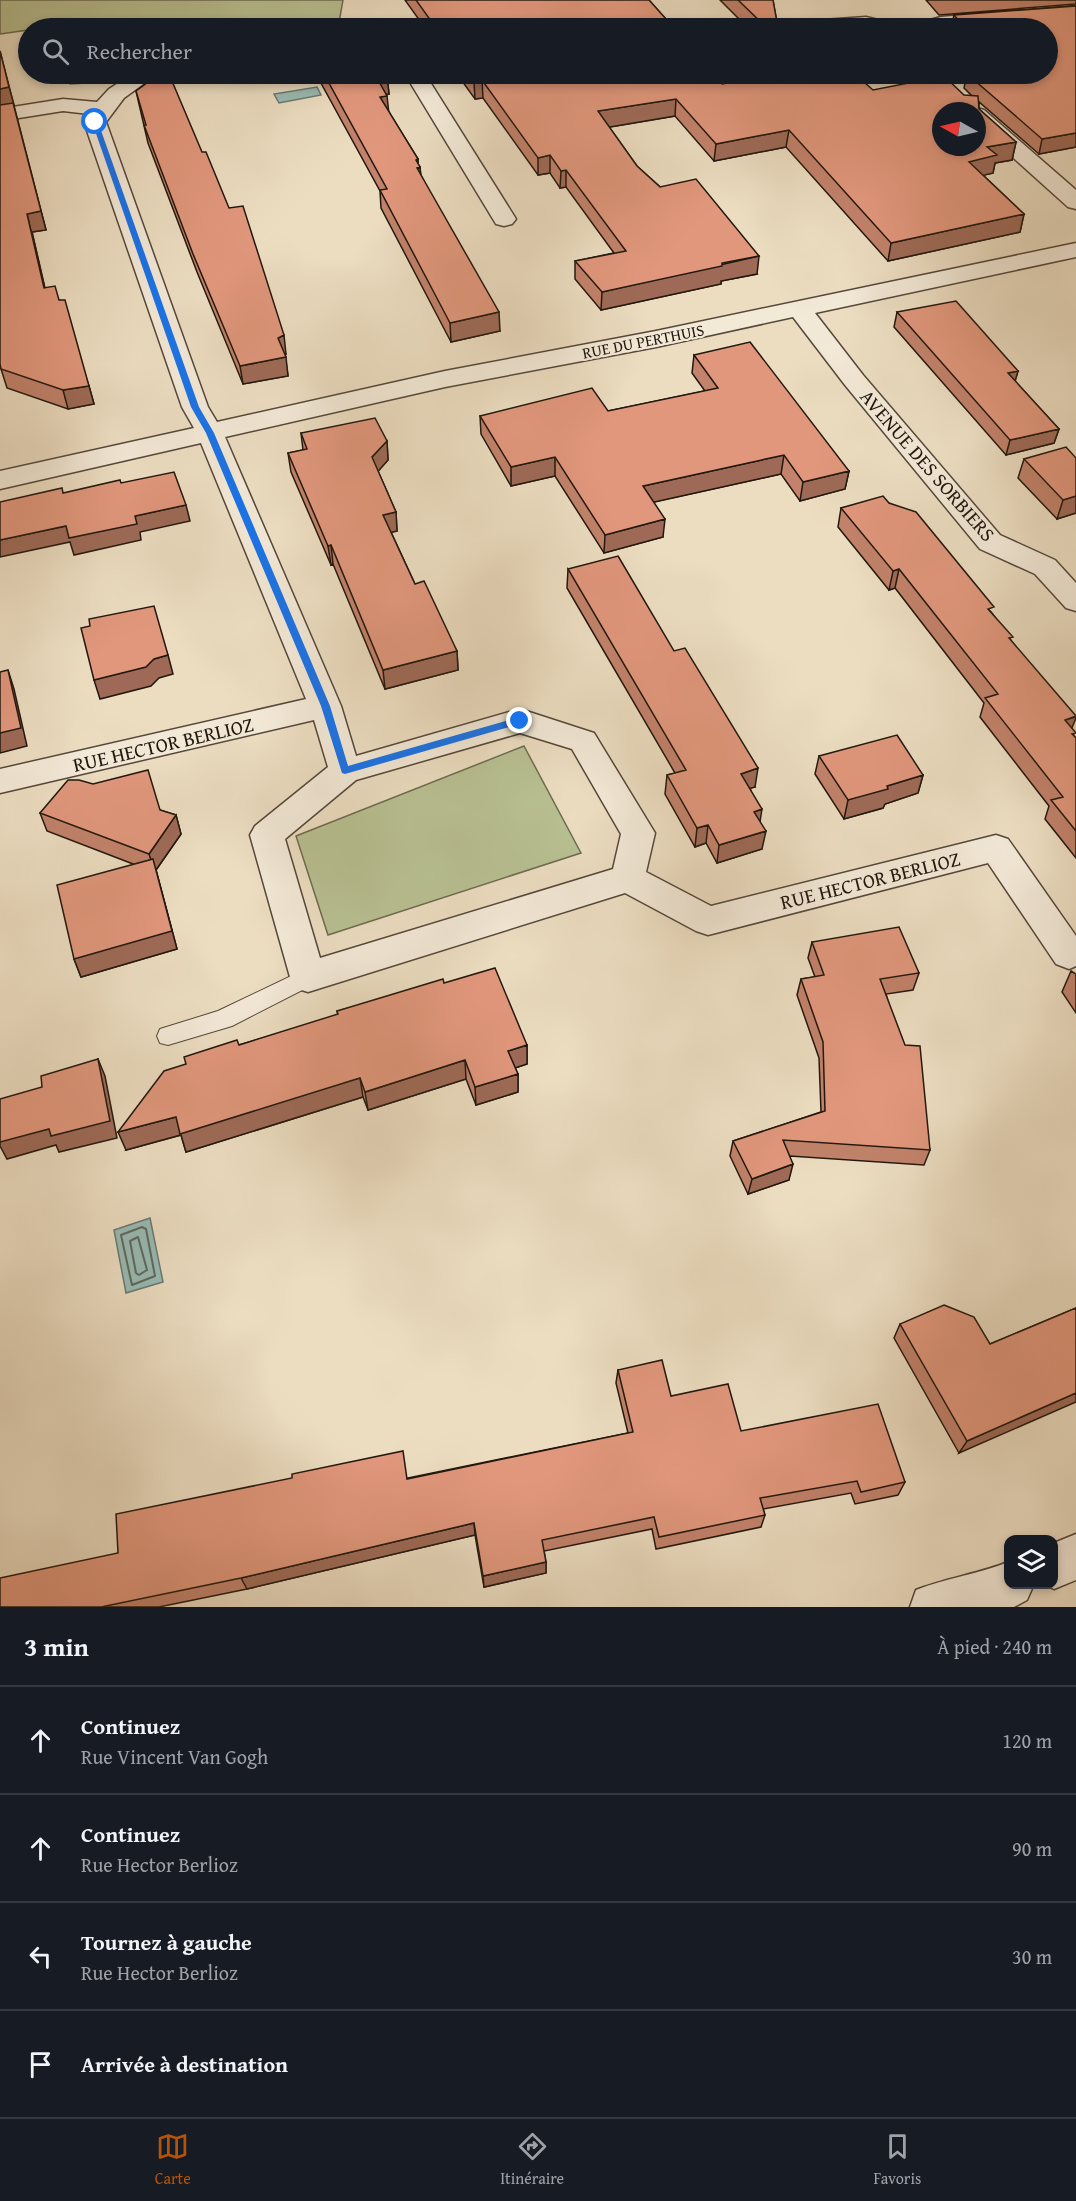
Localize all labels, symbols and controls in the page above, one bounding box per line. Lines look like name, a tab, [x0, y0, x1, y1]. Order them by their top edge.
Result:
search box	[18, 18, 1058, 84]
icon: search	[39, 35, 72, 68]
text: Rechercher	[87, 35, 192, 67]
north arrow	[932, 102, 986, 156]
route start	[81, 108, 107, 134]
street label: RUE DU PERTHUIS	[580, 317, 706, 365]
street label: AVENUE DES SORBIERS	[854, 383, 1002, 547]
route end	[506, 707, 532, 733]
street label: RUE HECTOR BERLIOZ	[70, 709, 256, 779]
street label: RUE HECTOR BERLIOZ	[777, 844, 963, 916]
map controls	[1004, 1535, 1058, 1589]
button: layers	[1004, 1535, 1058, 1589]
text: 3 min	[24, 1627, 89, 1666]
text: À pied · 240 m	[937, 1632, 1052, 1661]
text: Continuez	[81, 1710, 180, 1742]
icon: ahead	[24, 1724, 57, 1757]
text: 120 m	[1002, 1726, 1052, 1755]
text: Rue Vincent Van Gogh	[81, 1742, 268, 1771]
text: Continuez	[81, 1818, 180, 1850]
icon: ahead	[24, 1832, 57, 1865]
text: 90 m	[1012, 1834, 1052, 1863]
text: Rue Hector Berlioz	[81, 1850, 238, 1879]
text: Tournez à gauche	[81, 1926, 252, 1958]
icon: left	[24, 1940, 57, 1973]
text: 30 m	[1012, 1942, 1052, 1971]
text: Rue Hector Berlioz	[81, 1958, 238, 1987]
icon: arrive	[24, 2048, 57, 2081]
text: Arrivée à destination	[81, 2048, 288, 2080]
tab: Carte	[155, 2130, 191, 2190]
tab: Itinéraire	[500, 2130, 564, 2190]
tab: Favoris	[874, 2130, 921, 2190]

